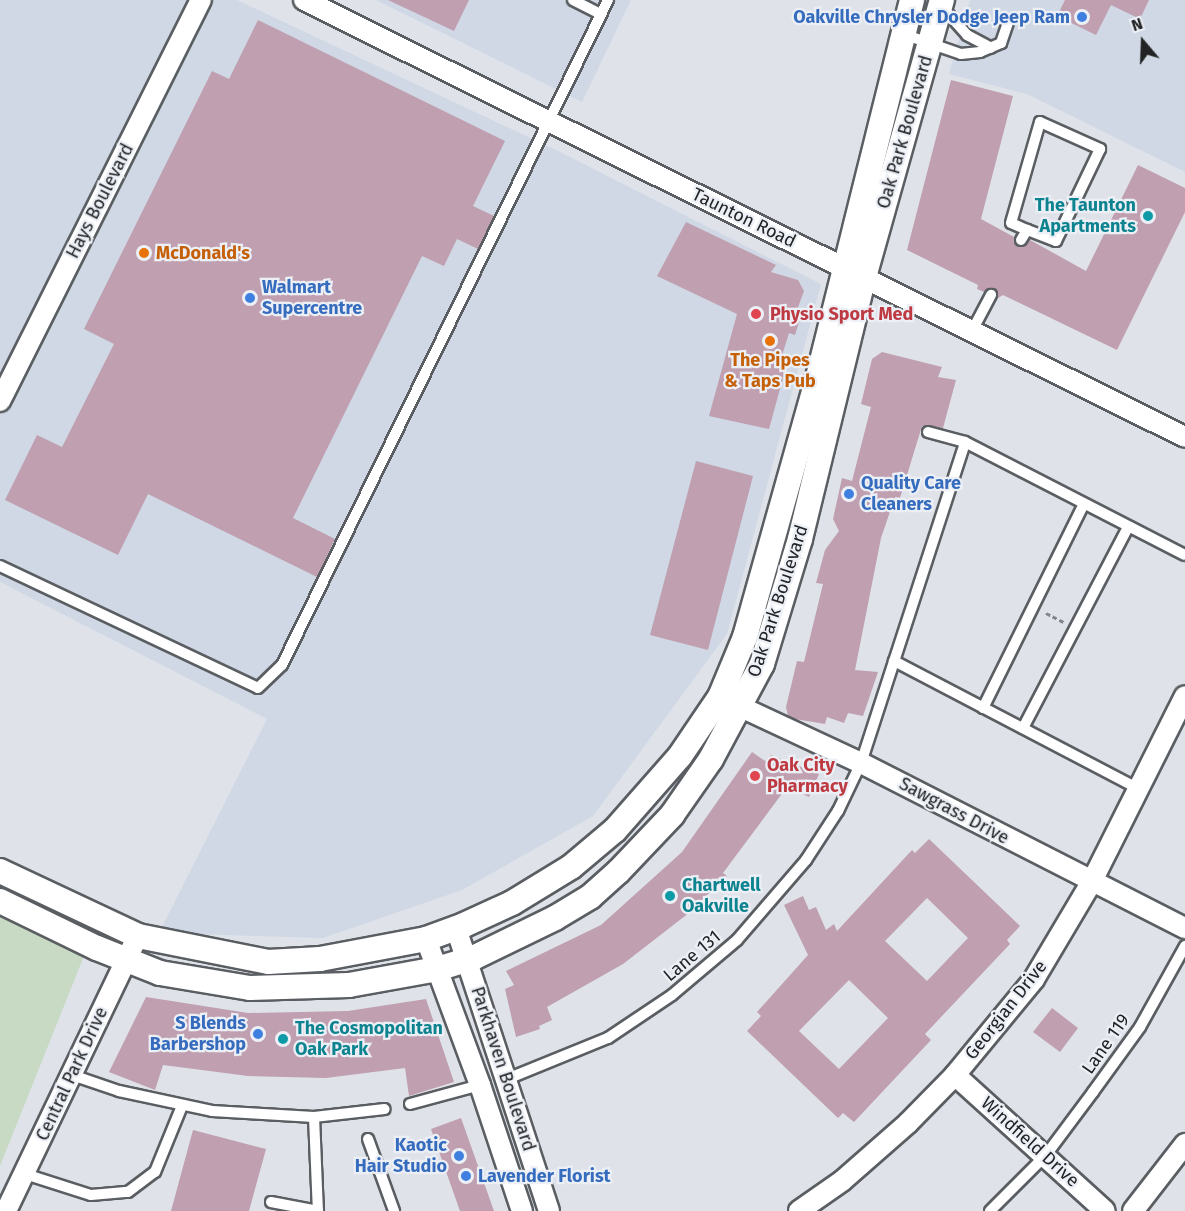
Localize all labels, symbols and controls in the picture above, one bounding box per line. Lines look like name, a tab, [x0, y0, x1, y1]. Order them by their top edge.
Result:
place label: Oakville Chrysler Dodge Jeep Ram	[793, 6, 1070, 28]
marker: Oakville Chrysler Dodge Jeep Ram	[1075, 10, 1089, 24]
north arrow	[1113, 12, 1173, 72]
text: N	[1129, 14, 1145, 35]
street label: Oak Park Boulevard	[873, 53, 937, 211]
street label: Hays Boulevard	[62, 140, 138, 262]
street label: Taunton Road	[689, 184, 799, 252]
place label: The Taunton Apartments	[1035, 195, 1136, 238]
marker: The Taunton Apartments	[1141, 209, 1155, 223]
place label: McDonald's	[156, 242, 250, 264]
marker: McDonald's	[137, 246, 151, 260]
place label: Walmart Supercentre	[262, 277, 362, 320]
marker: Walmart Supercentre	[243, 291, 257, 305]
place label: Physio Sport Med	[770, 303, 913, 325]
marker: Physio Sport Med	[747, 305, 765, 323]
marker: The Pipes & Taps Pub	[763, 334, 777, 348]
place label: The Pipes & Taps Pub	[724, 350, 816, 392]
place label: Quality Care Cleaners	[861, 473, 961, 516]
marker: Quality Care Cleaners	[842, 487, 856, 501]
street label: Oak Park Boulevard	[743, 522, 813, 680]
place label: Oak City Pharmacy	[767, 755, 848, 798]
marker: Oak City Pharmacy	[748, 769, 762, 783]
street label: Sawgrass Drive	[895, 773, 1013, 849]
place label: Chartwell Oakville	[682, 875, 761, 918]
marker: Chartwell Oakville	[663, 889, 677, 903]
street label: Lane 131	[659, 926, 725, 986]
street label: Georgian Drive	[961, 956, 1051, 1064]
street label: Parkhaven Boulevard	[466, 984, 540, 1154]
street label: Central Park Drive	[32, 1004, 112, 1144]
street label: Lane 119	[1078, 1010, 1134, 1078]
place label: S Blends Barbershop	[150, 1013, 246, 1056]
place label: The Cosmopolitan Oak Park	[295, 1018, 443, 1060]
marker: S Blends Barbershop	[251, 1027, 265, 1041]
marker: The Cosmopolitan Oak Park	[276, 1032, 290, 1046]
street label: Windfield Drive	[977, 1092, 1083, 1192]
place label: Kaotic Hair Studio	[355, 1135, 447, 1178]
marker: Kaotic Hair Studio	[452, 1149, 466, 1163]
place label: Lavender Florist	[478, 1165, 611, 1187]
marker: Lavender Florist	[459, 1169, 473, 1183]

